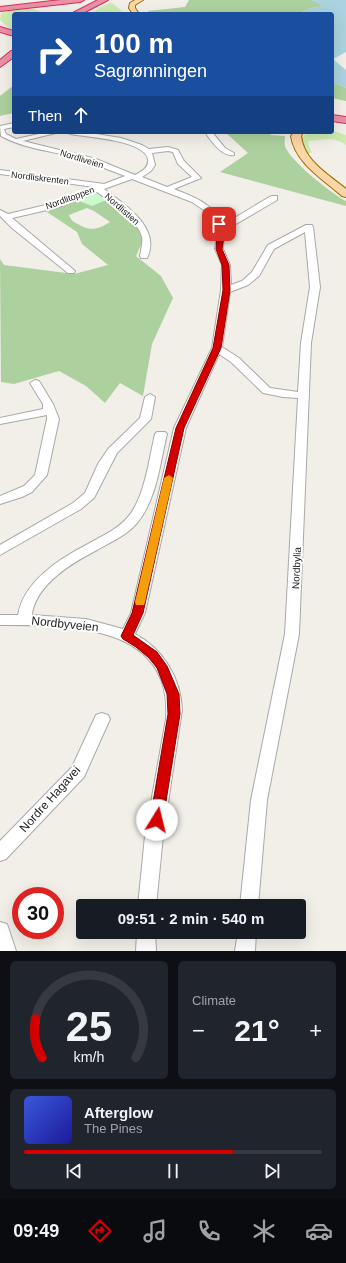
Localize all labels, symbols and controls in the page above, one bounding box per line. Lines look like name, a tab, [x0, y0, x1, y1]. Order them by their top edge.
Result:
icon: right	[28, 28, 80, 80]
text: 100 m	[94, 28, 173, 59]
text: Sagrønningen	[94, 61, 207, 81]
icon: ahead	[70, 104, 92, 126]
text: Then	[28, 107, 62, 124]
street label: Nordliveien	[59, 148, 105, 170]
street label: Nordliskrenten	[11, 170, 69, 186]
street label: Nordlitoppen	[44, 185, 96, 211]
street label: Nordlistien	[103, 191, 141, 227]
pin	[202, 207, 236, 241]
icon: arrive	[208, 213, 230, 235]
street label: Nordbylia	[290, 546, 303, 589]
street label: Nordbyveien	[31, 614, 99, 634]
street label: Nordre Hagavei	[17, 763, 83, 835]
position arrow	[136, 799, 178, 841]
speed limit sign: 30	[12, 887, 64, 939]
text: 09:51 · 2 min · 540 m	[118, 910, 264, 927]
text: Climate	[192, 993, 236, 1008]
text: 25	[66, 1003, 112, 1050]
text: 21°	[234, 1014, 280, 1047]
text: −	[192, 1018, 205, 1043]
text: +	[309, 1018, 322, 1043]
text: km/h	[74, 1049, 105, 1065]
text: Afterglow	[84, 1104, 153, 1121]
text: The Pines	[84, 1121, 143, 1136]
icon: previous	[63, 1160, 85, 1182]
icon: pause	[162, 1160, 184, 1182]
icon: next	[261, 1160, 283, 1182]
icon: directions	[86, 1217, 114, 1245]
icon: music	[141, 1217, 169, 1245]
icon: phone	[195, 1217, 223, 1245]
icon: climate	[250, 1217, 278, 1245]
icon: car	[305, 1217, 333, 1245]
text: 09:49	[13, 1221, 59, 1241]

